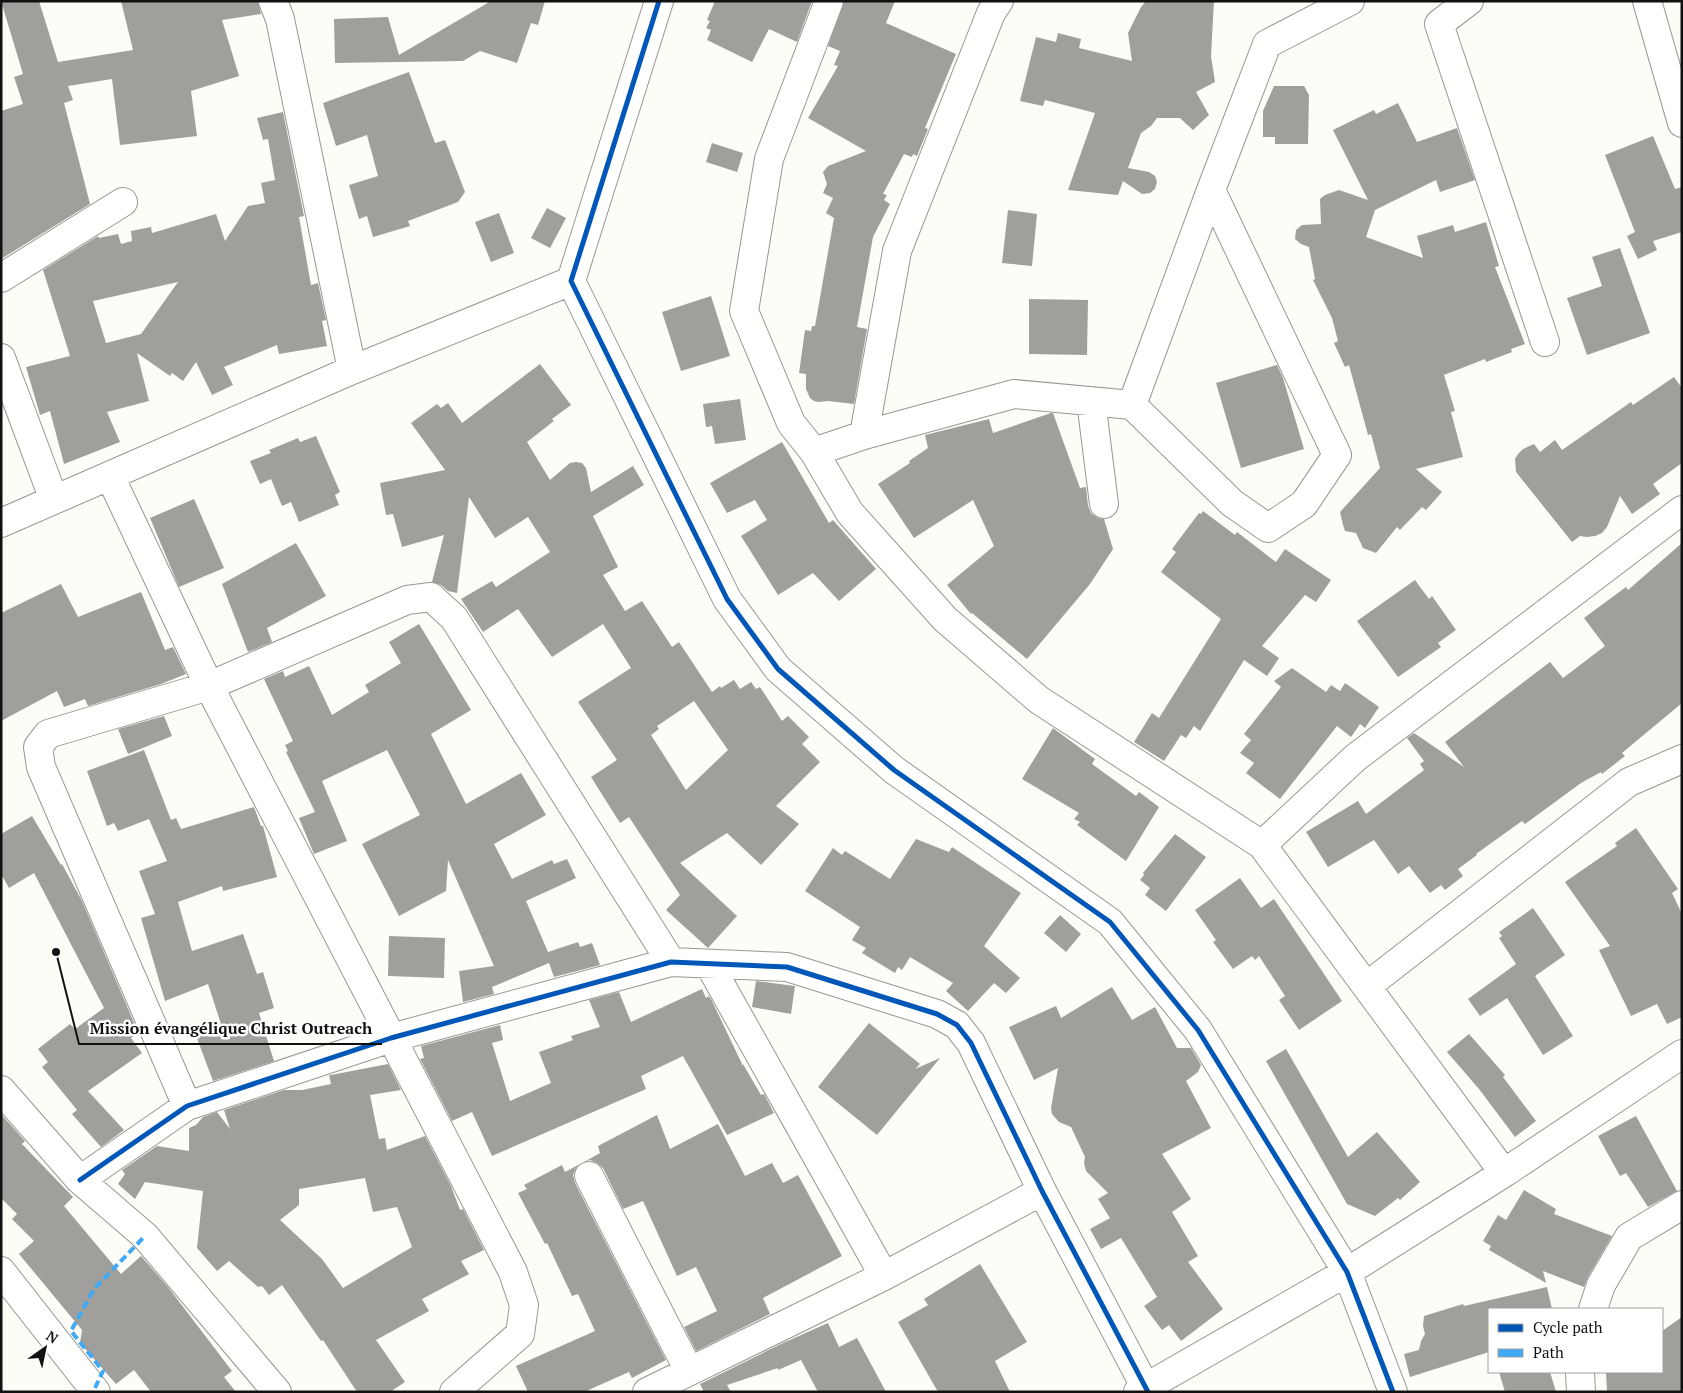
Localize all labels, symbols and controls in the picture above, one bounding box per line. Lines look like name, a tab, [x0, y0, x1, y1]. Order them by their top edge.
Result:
callout: Mission évangélique Christ Outreach	[79, 1013, 382, 1044]
text: Mission évangélique Christ Outreach	[90, 1017, 373, 1039]
legend	[1488, 1308, 1663, 1373]
text: Cycle path	[1533, 1317, 1603, 1337]
north arrow	[20, 1323, 70, 1373]
text: N	[43, 1326, 62, 1348]
text: Path	[1533, 1342, 1564, 1362]

